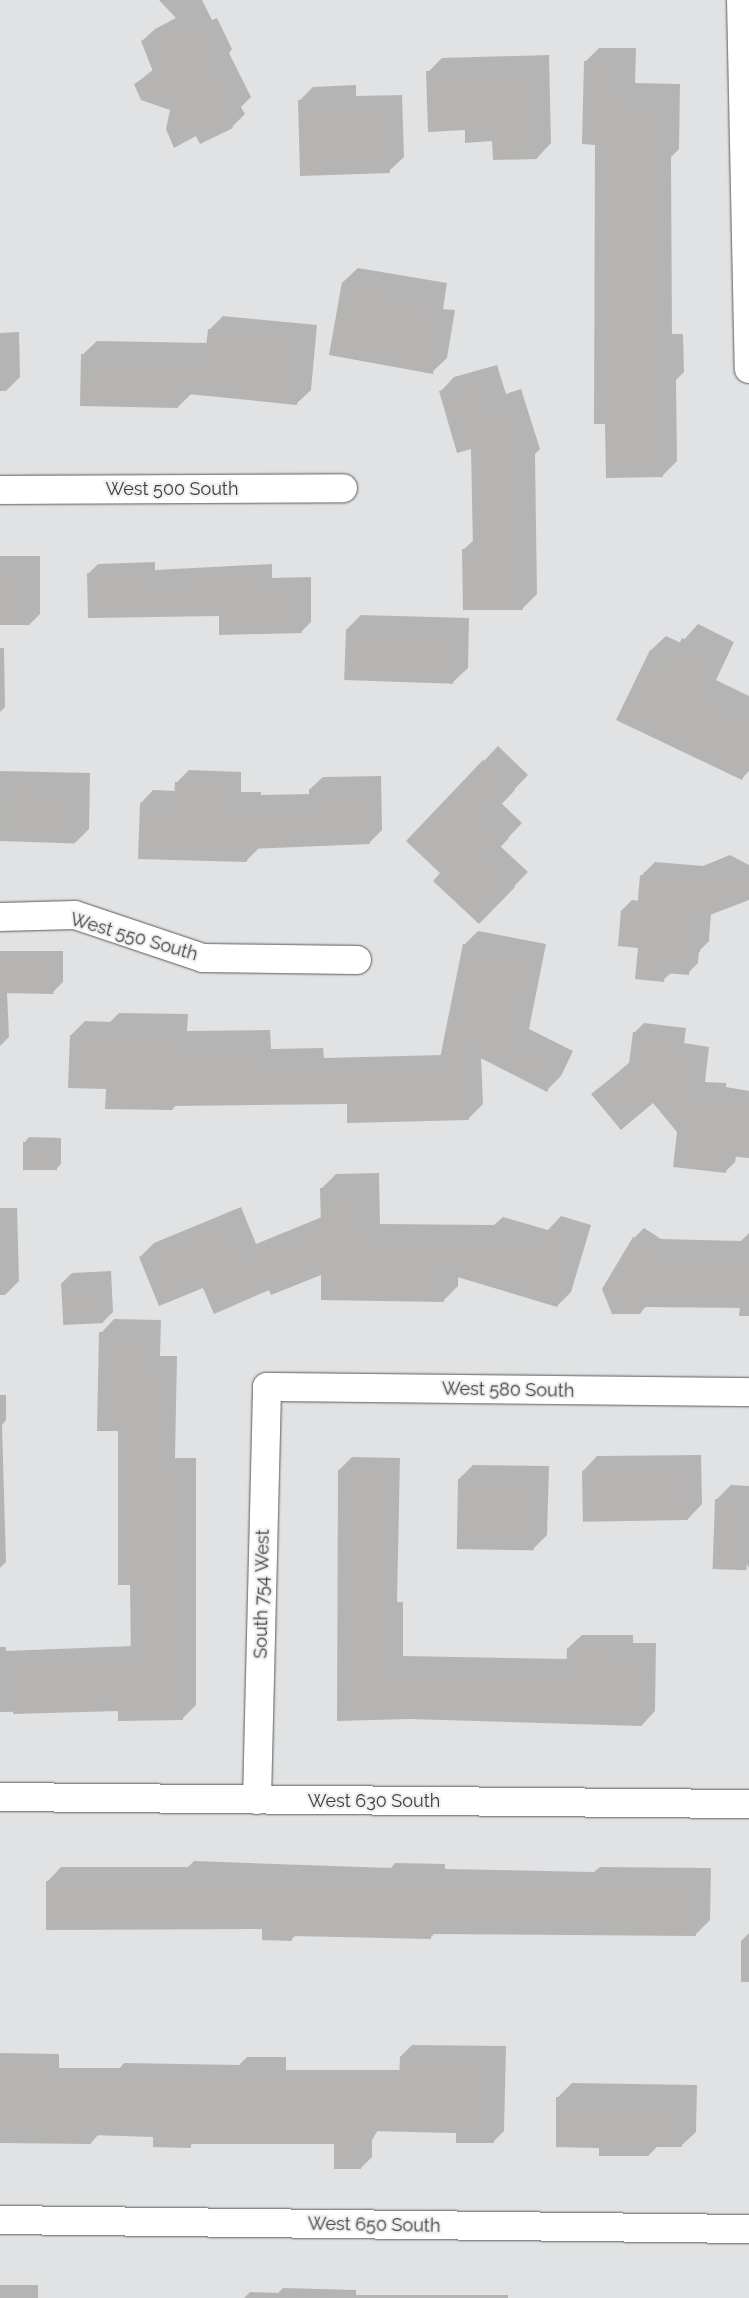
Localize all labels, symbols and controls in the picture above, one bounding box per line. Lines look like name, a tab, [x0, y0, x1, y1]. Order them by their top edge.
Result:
street label: West 500 South	[106, 478, 238, 500]
street label: West 550 South	[68, 908, 200, 966]
street label: West 580 South	[442, 1378, 574, 1402]
street label: South 754 West	[250, 1529, 274, 1659]
street label: West 630 South	[308, 1790, 440, 1812]
street label: West 650 South	[308, 2213, 440, 2237]

